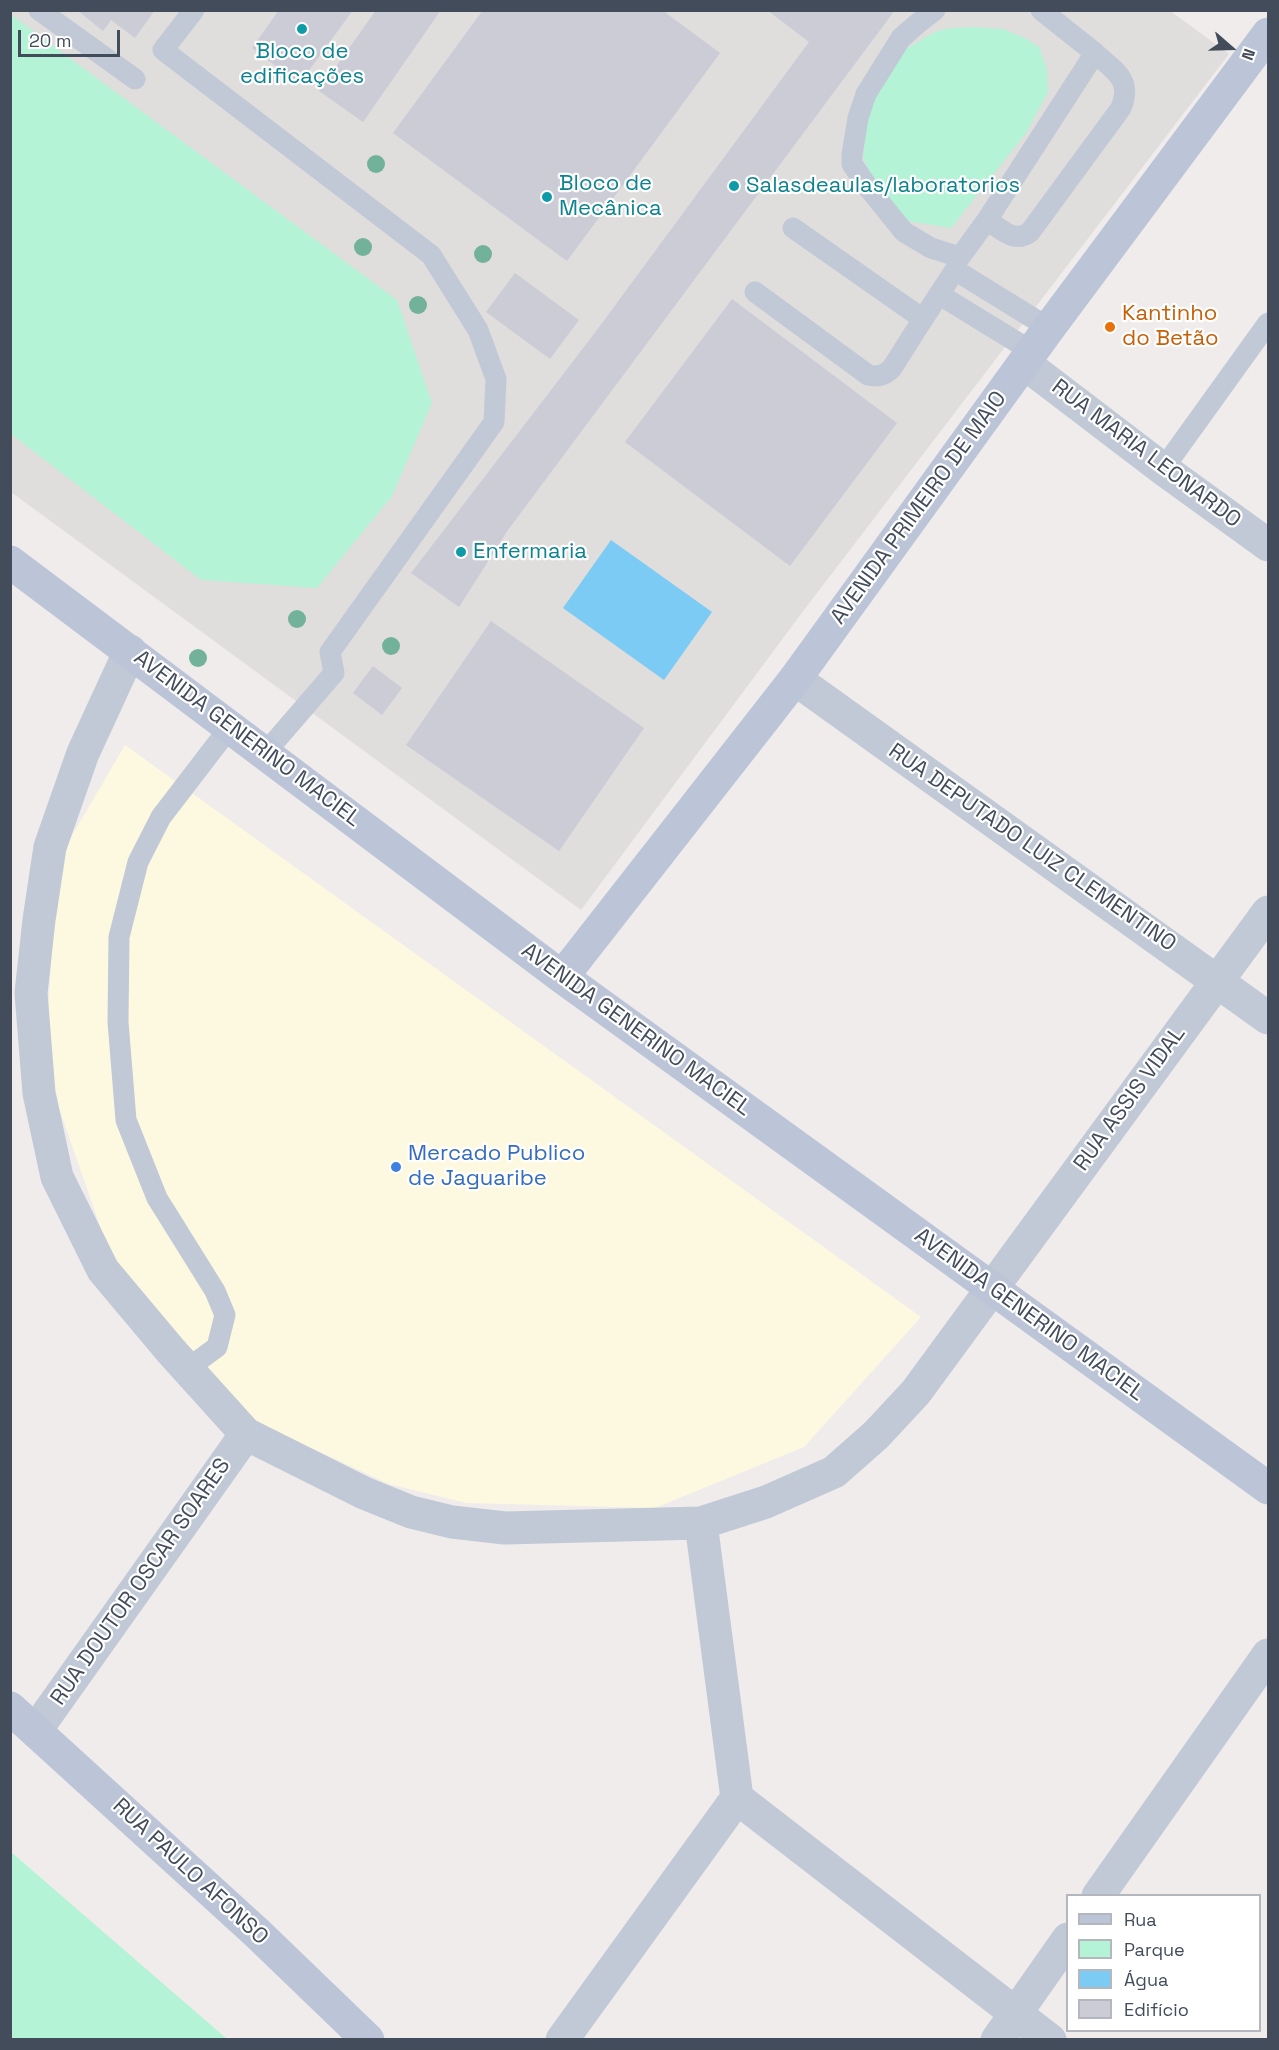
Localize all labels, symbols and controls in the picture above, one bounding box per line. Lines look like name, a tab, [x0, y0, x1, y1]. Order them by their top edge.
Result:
scale bar	[21, 18, 123, 56]
north arrow	[1201, 18, 1261, 78]
marker: Bloco de edificações	[295, 22, 309, 36]
text: 20 m	[29, 29, 72, 52]
place label: Bloco de edificações	[240, 39, 364, 90]
text: N	[1237, 46, 1260, 63]
place label: Bloco de Mecânica	[559, 171, 662, 222]
place label: Salasdeaulas/laboratorios	[746, 173, 1020, 199]
marker: Salasdeaulas/laboratorios	[727, 179, 741, 193]
marker: Bloco de Mecânica	[540, 190, 554, 204]
place label: Kantinho do Betão	[1122, 301, 1219, 352]
marker: Kantinho do Betão	[1103, 320, 1117, 334]
street label: RUA MARIA LEONARDO	[1046, 374, 1246, 534]
street label: AVENIDA PRIMEIRO DE MAIO	[826, 386, 1012, 630]
place label: Enfermaria	[473, 539, 587, 565]
marker: Enfermaria	[454, 545, 468, 559]
street label: AVENIDA GENERINO MACIEL	[128, 645, 366, 833]
street label: RUA DEPUTADO LUIZ CLEMENTINO	[883, 738, 1181, 958]
street label: AVENIDA GENERINO MACIEL	[516, 938, 756, 1122]
street label: RUA ASSIS VIDAL	[1069, 1022, 1191, 1176]
place label: Mercado Publico de Jaguaribe	[408, 1141, 585, 1192]
marker: Mercado Publico de Jaguaribe	[389, 1160, 403, 1174]
street label: AVENIDA GENERINO MACIEL	[909, 1223, 1149, 1407]
street label: RUA DOUTOR OSCAR SOARES	[45, 1453, 237, 1711]
street label: RUA PAULO AFONSO	[107, 1793, 273, 1951]
legend	[1066, 1894, 1261, 2032]
text: Rua	[1124, 1908, 1157, 1931]
text: Parque	[1124, 1938, 1185, 1961]
text: Água	[1124, 1968, 1168, 1991]
text: Edifício	[1124, 1998, 1189, 2021]

